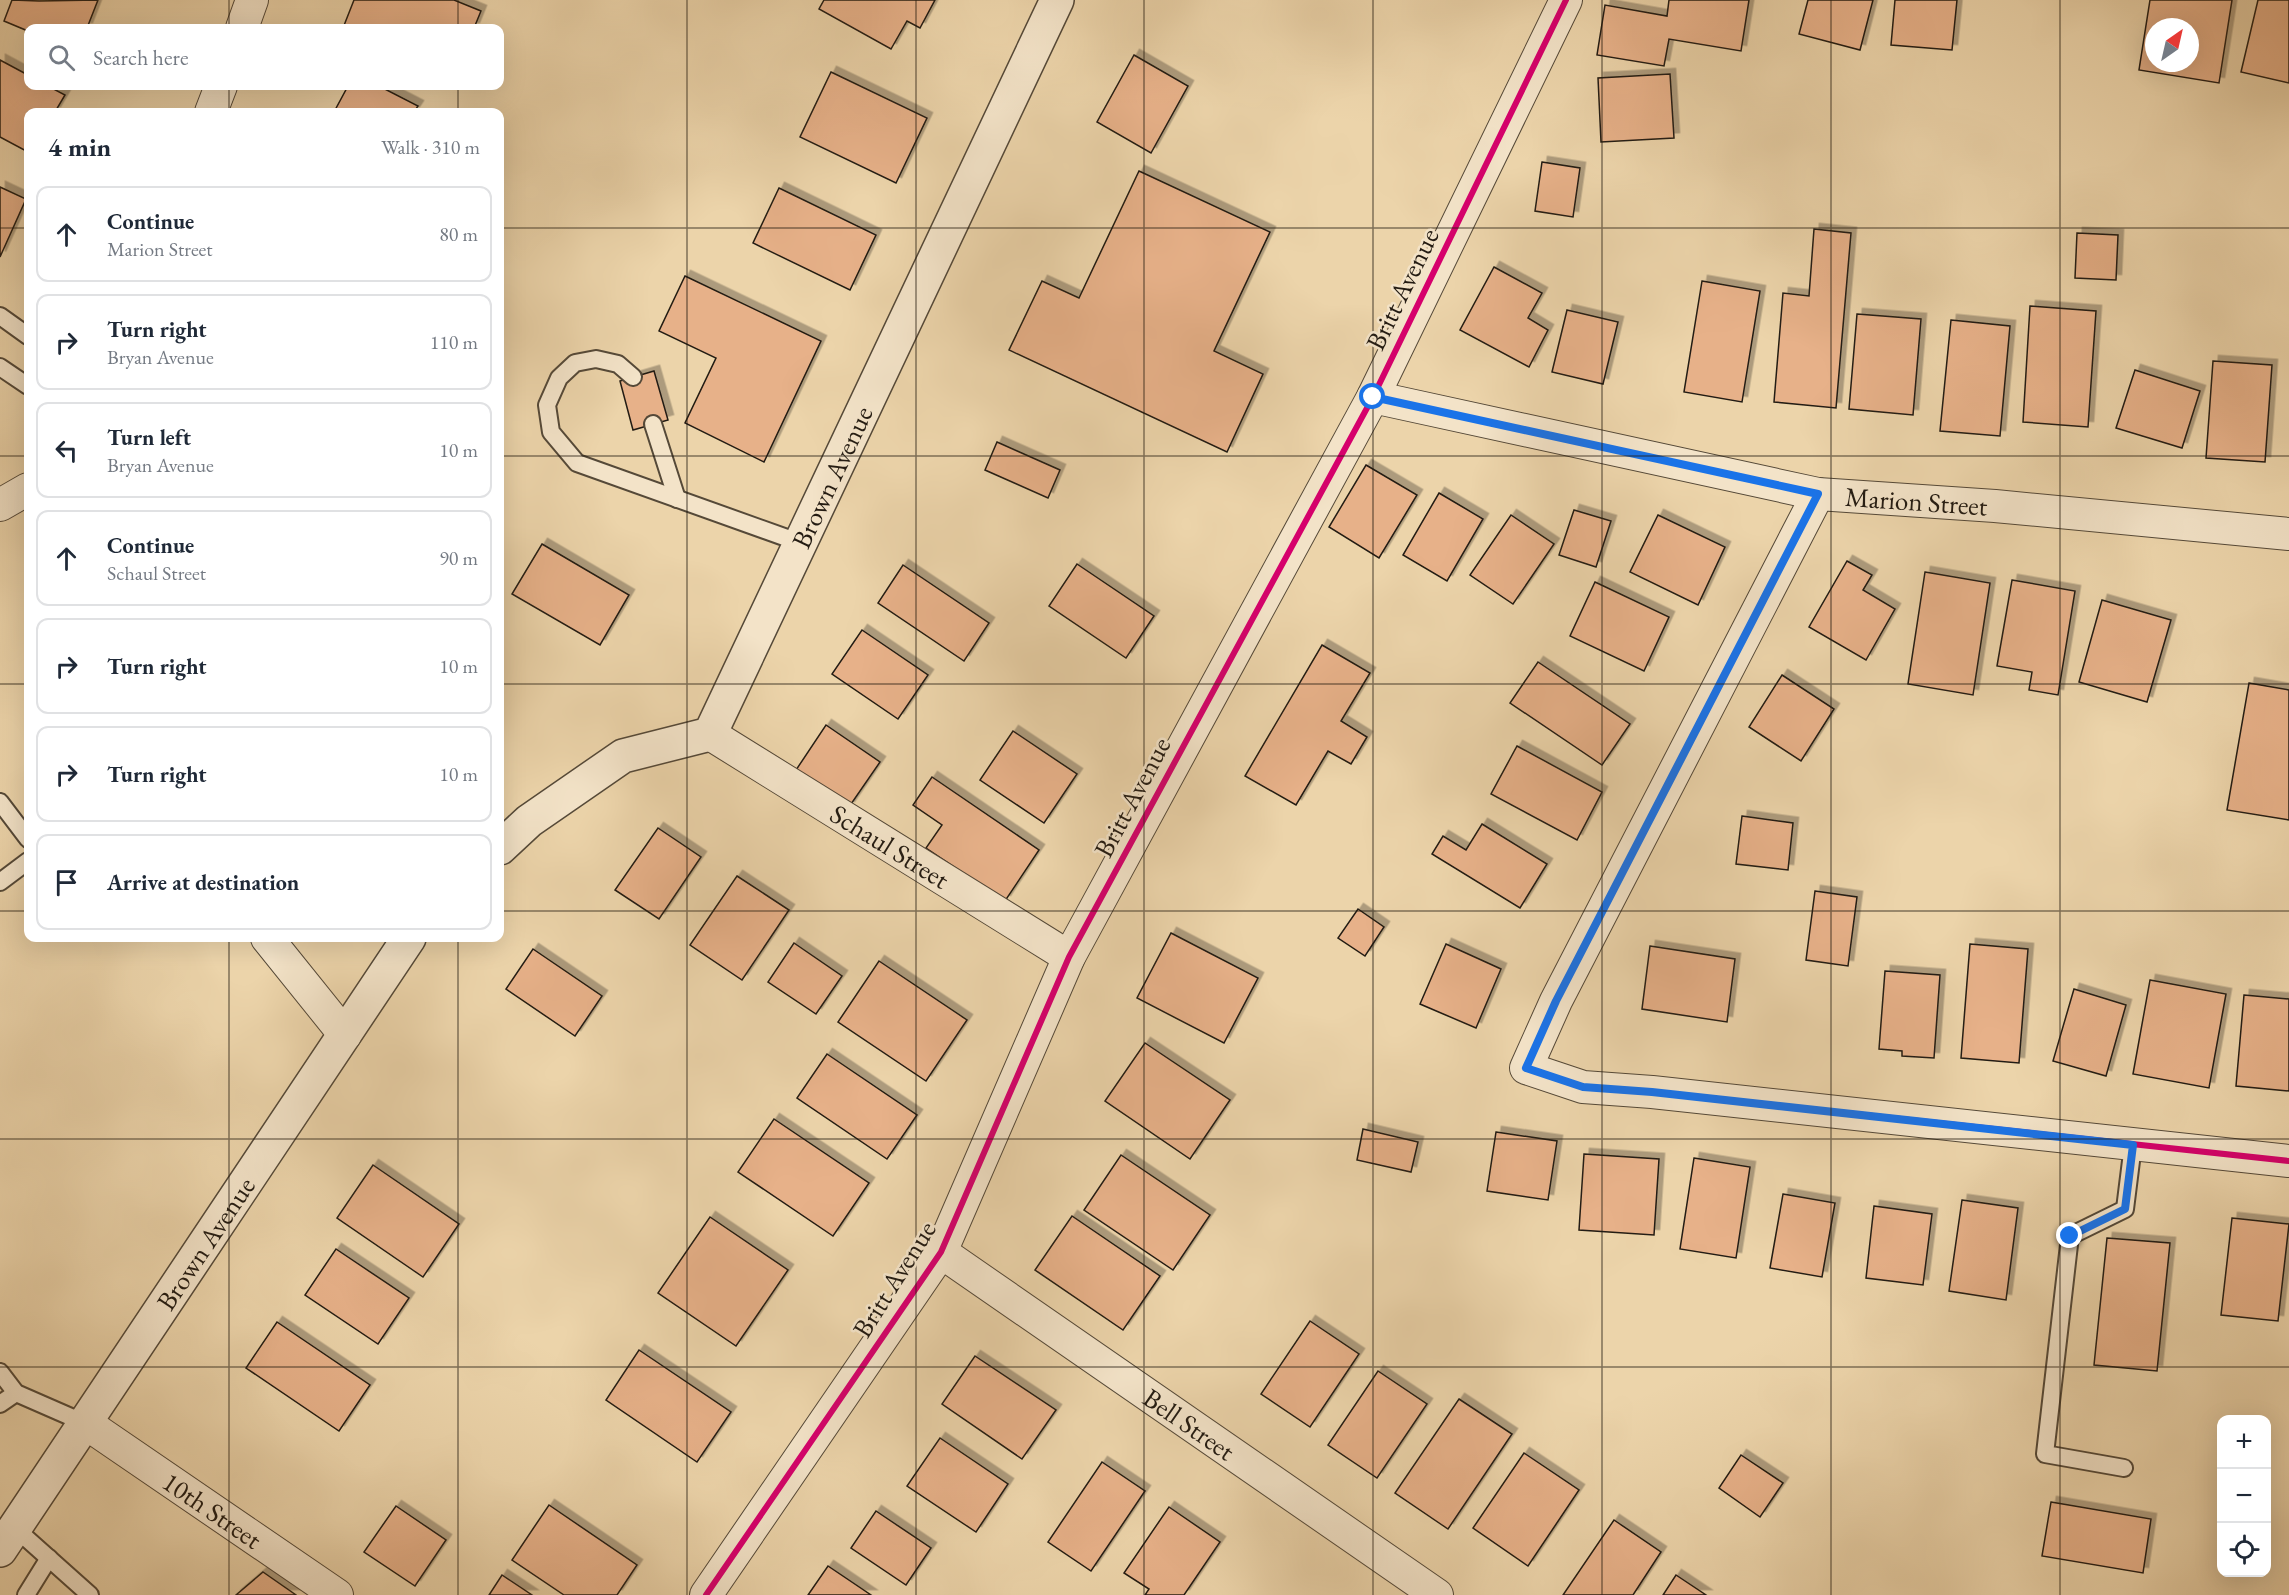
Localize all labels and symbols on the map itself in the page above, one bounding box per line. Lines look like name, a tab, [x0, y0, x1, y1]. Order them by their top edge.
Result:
north arrow	[2145, 18, 2199, 72]
street label: Britt Avenue	[1357, 222, 1447, 356]
route start	[1359, 383, 1385, 409]
street label: Brown Avenue	[783, 400, 880, 554]
street label: Marion Street	[1844, 478, 1989, 523]
street label: Britt Avenue	[1086, 731, 1178, 863]
street label: Schaul Street	[824, 796, 957, 896]
street label: Brown Avenue	[148, 1170, 262, 1317]
street label: Britt Avenue	[844, 1214, 944, 1344]
route end	[2056, 1222, 2082, 1248]
street label: Bell Street	[1137, 1380, 1243, 1468]
street label: 10th Street	[156, 1463, 269, 1556]

